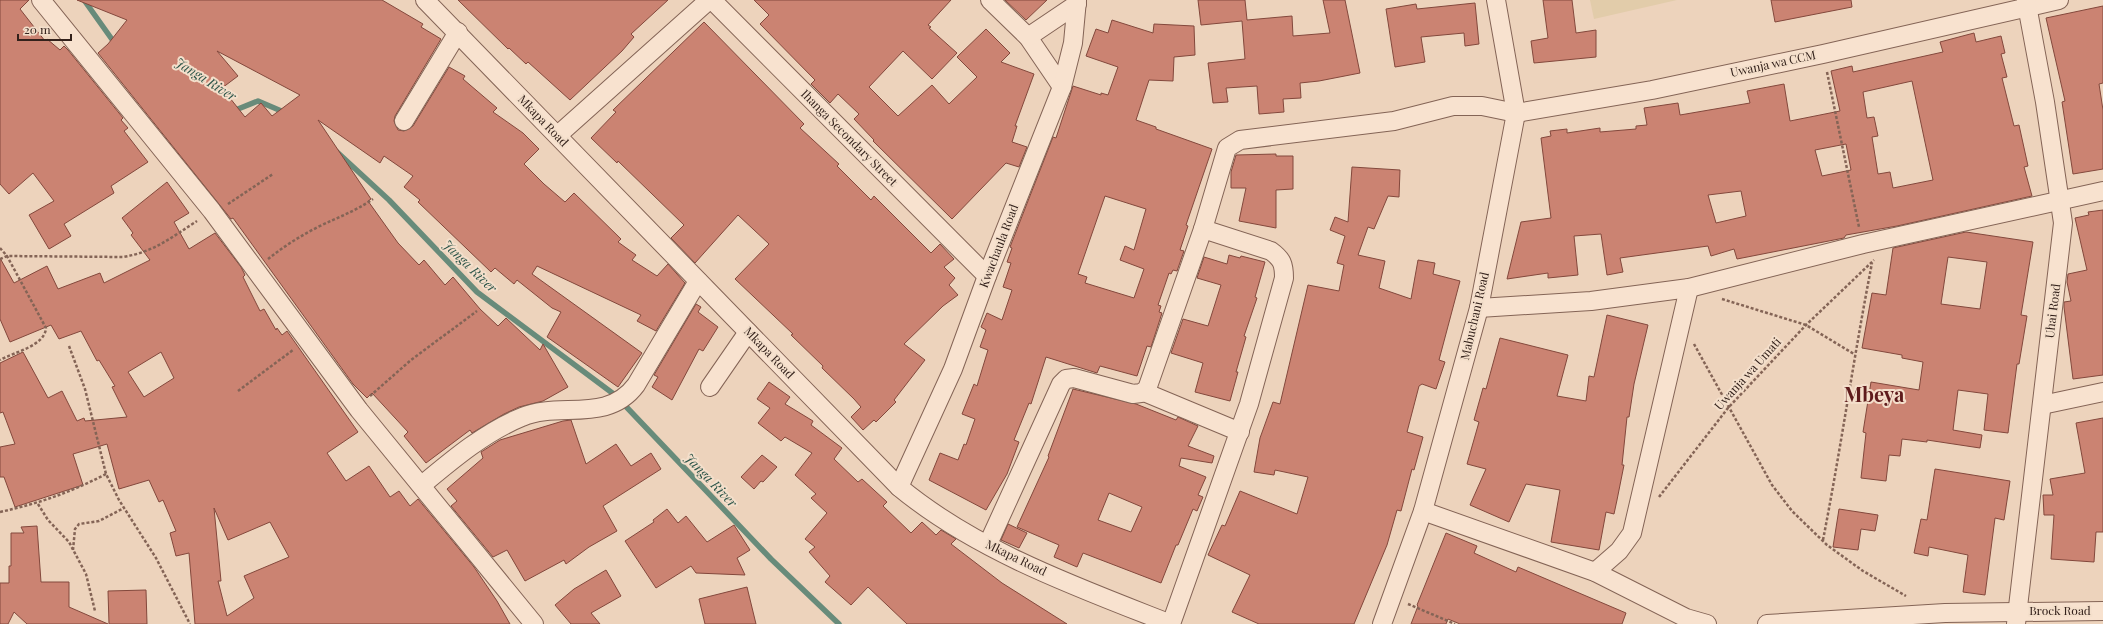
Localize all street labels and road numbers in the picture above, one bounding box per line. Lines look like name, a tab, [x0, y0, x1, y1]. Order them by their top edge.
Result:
street label: Uwanja wa CCM	[1729, 46, 1817, 80]
street label: Ihanga Secondary Street	[798, 85, 902, 190]
street label: Mkapa Road	[515, 91, 572, 150]
street label: Kwachaula Road	[975, 201, 1021, 290]
street label: Mabuchani Road	[1456, 270, 1492, 361]
street label: Uhai Road	[2041, 283, 2063, 339]
street label: Mkapa Road	[741, 323, 798, 382]
street label: Uwanja wa Umati	[1710, 333, 1784, 413]
street label: Mkapa Road	[983, 535, 1050, 579]
street label: Brock Road	[2029, 602, 2091, 618]

